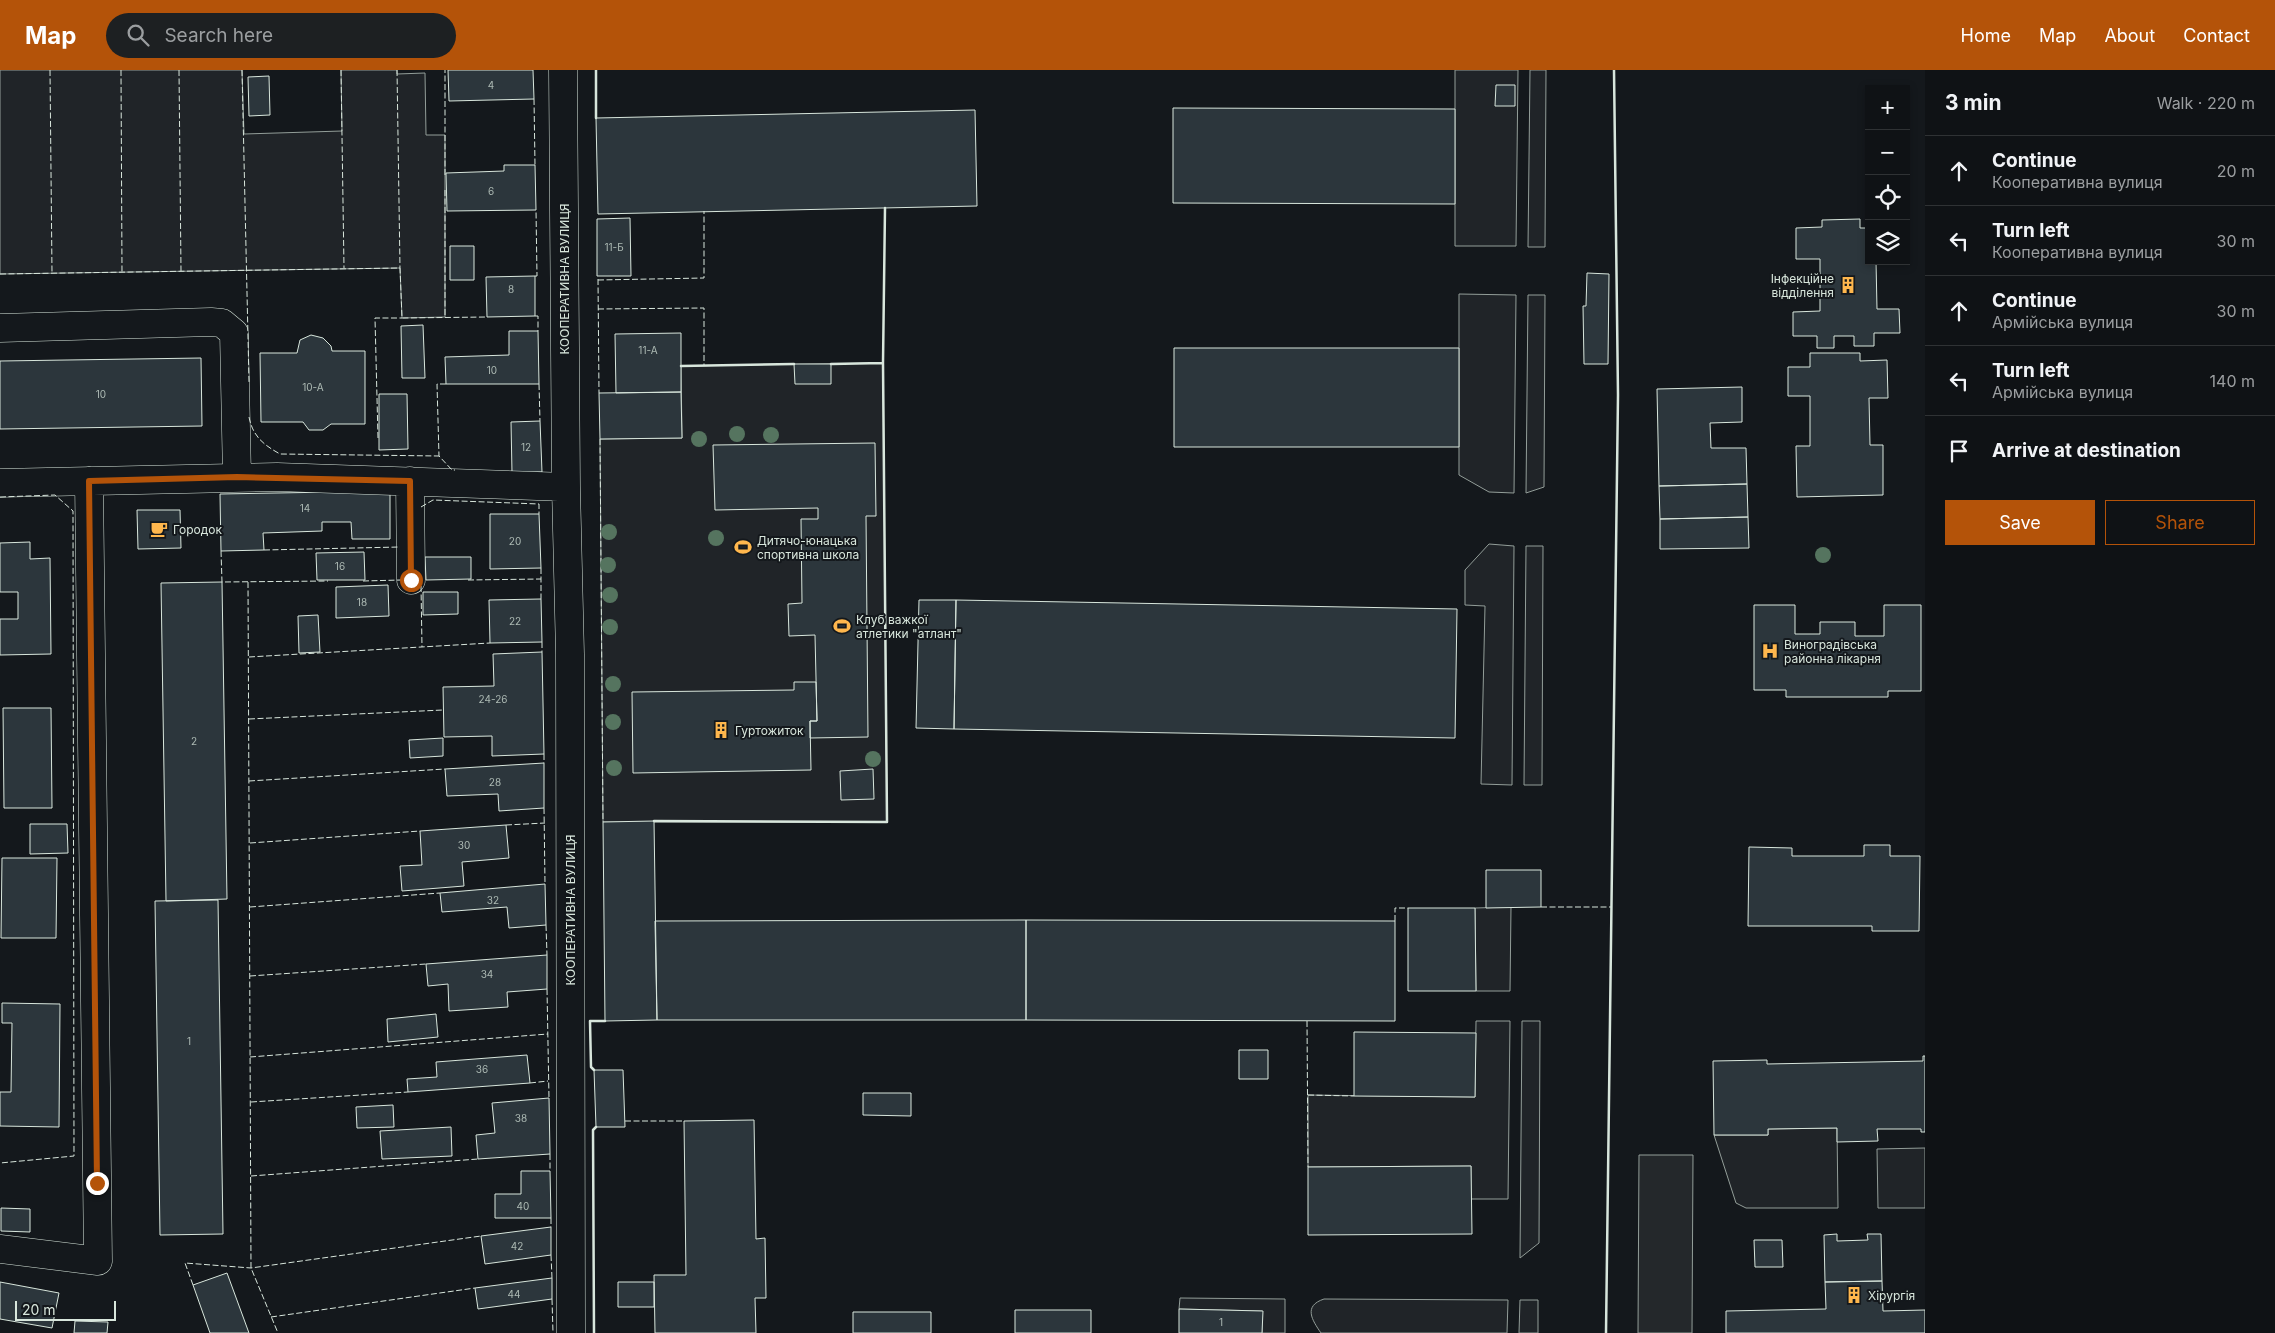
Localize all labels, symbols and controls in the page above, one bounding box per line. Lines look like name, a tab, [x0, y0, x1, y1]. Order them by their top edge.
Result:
search box	[106, 13, 456, 58]
text: Map	[25, 21, 76, 50]
icon: search	[124, 21, 152, 49]
text: Search here	[164, 24, 273, 47]
text: Home	[1961, 25, 2011, 46]
text: Map	[2039, 25, 2076, 46]
text: About	[2104, 25, 2155, 46]
text: Contact	[2183, 25, 2250, 46]
house number: 4	[488, 79, 494, 91]
map controls	[1865, 85, 1910, 265]
button: +	[1865, 85, 1910, 130]
text: 3 min	[1945, 90, 2001, 115]
text: Walk · 220 m	[2157, 93, 2255, 113]
button: −	[1865, 130, 1910, 175]
text: Continue	[1992, 149, 2077, 172]
icon: ahead	[1945, 157, 1973, 185]
text: 20 m	[2217, 161, 2255, 181]
text: Кооперативна вулиця	[1992, 172, 2163, 192]
button: locate	[1865, 175, 1910, 220]
house number: 6	[488, 185, 494, 197]
street label: КООПЕРАТИВНА ВУЛИЦЯ	[557, 203, 572, 355]
text: Turn left	[1992, 219, 2070, 242]
button: layers	[1865, 220, 1910, 265]
icon: left	[1945, 227, 1973, 255]
text: 30 m	[2217, 231, 2255, 251]
house number: 11-Б	[604, 241, 624, 253]
text: Кооперативна вулиця	[1992, 242, 2163, 262]
place label: Інфекційне відділення	[1771, 271, 1834, 300]
building icon: Інфекційне відділення	[1838, 275, 1858, 295]
house number: 8	[508, 283, 514, 295]
text: Continue	[1992, 289, 2077, 312]
icon: ahead	[1945, 297, 1973, 325]
text: 30 m	[2217, 301, 2255, 321]
text: Армійська вулиця	[1992, 312, 2133, 332]
house number: 11-А	[638, 344, 658, 356]
text: Turn left	[1992, 359, 2070, 382]
house number: 10	[487, 364, 497, 376]
icon: left	[1945, 367, 1973, 395]
text: 140 m	[2210, 371, 2255, 391]
house number: 10-А	[302, 381, 324, 393]
text: Армійська вулиця	[1992, 382, 2133, 402]
house number: 10	[96, 388, 106, 400]
icon: arrive	[1945, 437, 1973, 465]
text: Arrive at destination	[1992, 439, 2181, 462]
house number: 12	[521, 441, 531, 453]
button: Save	[1945, 500, 2095, 545]
button: Share	[2105, 500, 2255, 545]
house number: 14	[300, 502, 310, 514]
cafe icon: Городок	[149, 519, 169, 539]
place label: Городок	[173, 522, 222, 537]
place label: Дитячо-юнацька спортивна школа	[757, 533, 859, 562]
house number: 20	[509, 535, 521, 547]
sports icon: Дитячо-юнацька спортивна школа	[733, 537, 753, 557]
house number: 16	[335, 560, 345, 572]
route start	[400, 569, 423, 592]
house number: 18	[357, 596, 367, 608]
place label: Клуб важкої атлетики "атлант"	[856, 612, 962, 641]
house number: 22	[509, 615, 521, 627]
sports icon: Клуб важкої атлетики "атлант"	[832, 616, 852, 636]
place label: Виноградівська районна лікарня	[1784, 637, 1881, 666]
hospital icon: Виноградівська районна лікарня	[1760, 641, 1780, 661]
house number: 24-26	[479, 693, 507, 705]
building icon: Гуртожиток	[711, 720, 731, 740]
place label: Гуртожиток	[735, 723, 804, 738]
house number: 2	[191, 735, 197, 747]
house number: 28	[489, 776, 501, 788]
street label: КООПЕРАТИВНА ВУЛИЦЯ	[563, 834, 578, 986]
house number: 30	[458, 839, 470, 851]
house number: 32	[487, 894, 499, 906]
house number: 34	[481, 968, 493, 980]
house number: 1	[187, 1035, 191, 1047]
house number: 36	[476, 1063, 488, 1075]
house number: 38	[515, 1112, 527, 1124]
route end	[86, 1172, 109, 1195]
house number: 40	[517, 1200, 529, 1212]
house number: 42	[511, 1240, 523, 1252]
building icon: Хірургія	[1844, 1285, 1864, 1305]
house number: 44	[508, 1288, 520, 1300]
place label: Хірургія	[1868, 1288, 1915, 1303]
scale bar	[15, 1298, 116, 1321]
text: 20 m	[22, 1301, 56, 1318]
house number: 1	[1219, 1316, 1223, 1328]

